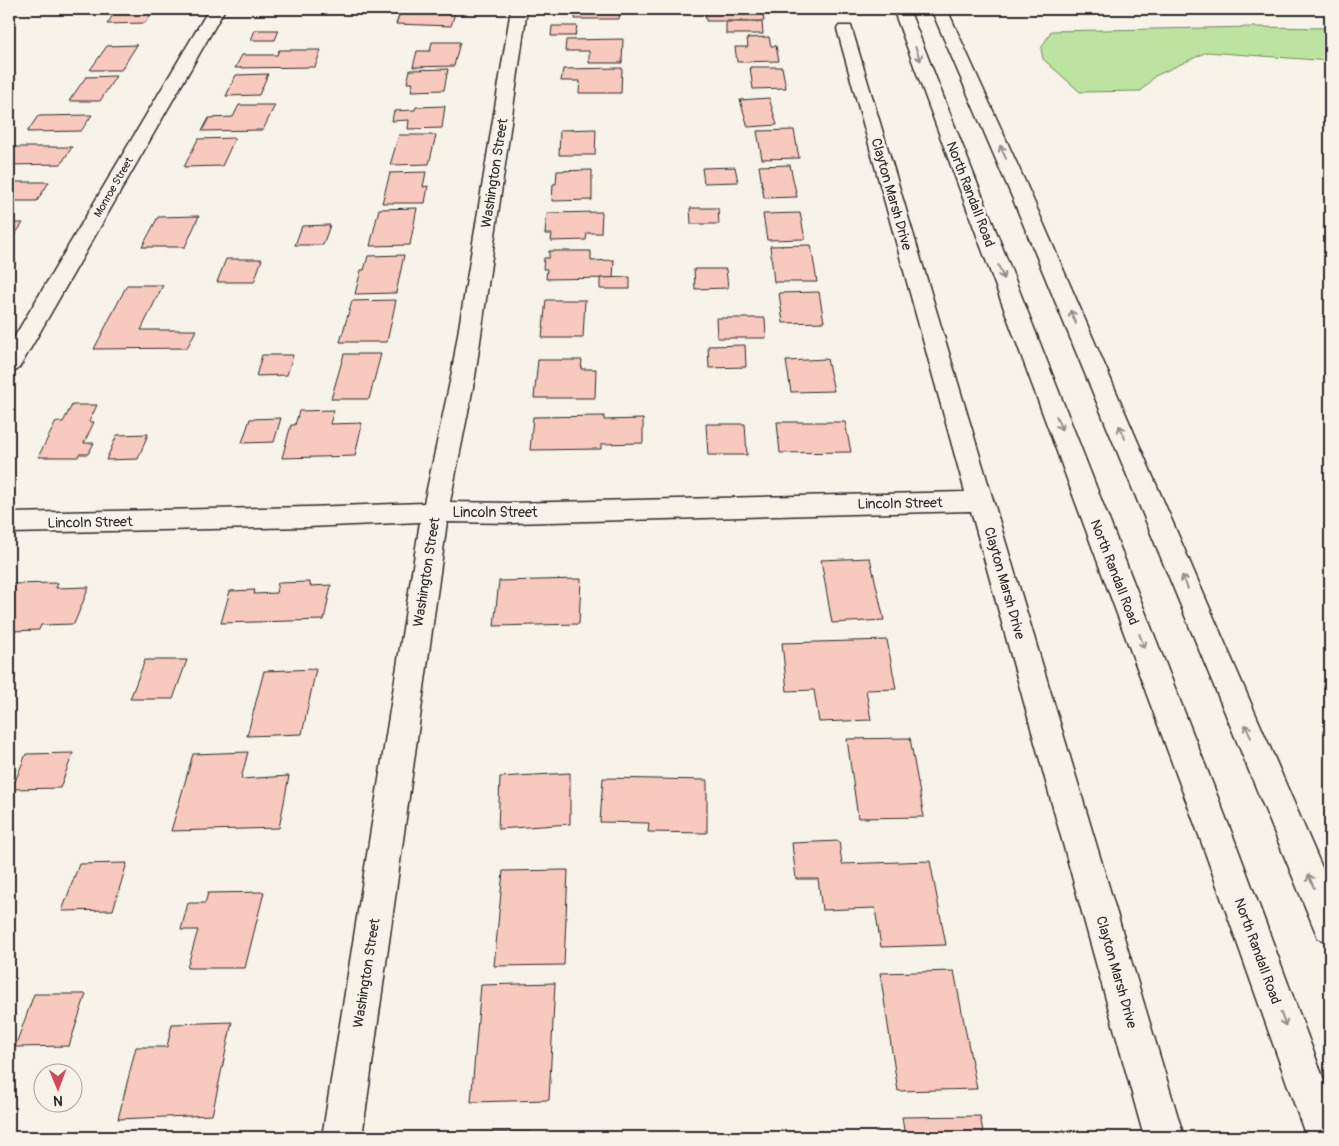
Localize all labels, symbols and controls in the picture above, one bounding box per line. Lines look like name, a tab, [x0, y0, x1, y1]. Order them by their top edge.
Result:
one-way arrow	[914, 46, 923, 61]
street label: Washington Street	[477, 117, 512, 229]
street label: Clayton Marsh Drive	[867, 136, 916, 252]
street label: North Randall Road	[943, 139, 998, 249]
one-way arrow	[997, 145, 1007, 160]
street label: Monroe Street	[91, 154, 136, 220]
one-way arrow	[997, 263, 1006, 279]
one-way arrow	[1068, 309, 1077, 324]
one-way arrow	[1055, 415, 1064, 431]
one-way arrow	[1116, 425, 1126, 440]
street label: Lincoln Street	[857, 494, 943, 513]
street label: Lincoln Street	[452, 504, 538, 521]
street label: Lincoln Street	[47, 513, 133, 532]
street label: Washington Street	[409, 516, 444, 628]
street label: North Randall Road	[1087, 517, 1142, 627]
street label: Clayton Marsh Drive	[980, 525, 1029, 641]
one-way arrow	[1180, 575, 1189, 590]
one-way arrow	[1137, 633, 1147, 648]
one-way arrow	[1243, 724, 1253, 739]
one-way arrow	[1306, 874, 1316, 889]
street label: North Randall Road	[1230, 896, 1285, 1007]
street label: Clayton Marsh Drive	[1092, 914, 1141, 1030]
street label: Washington Street	[349, 917, 384, 1029]
one-way arrow	[1279, 1010, 1288, 1026]
north arrow	[32, 1064, 82, 1114]
text: N	[53, 1092, 63, 1109]

